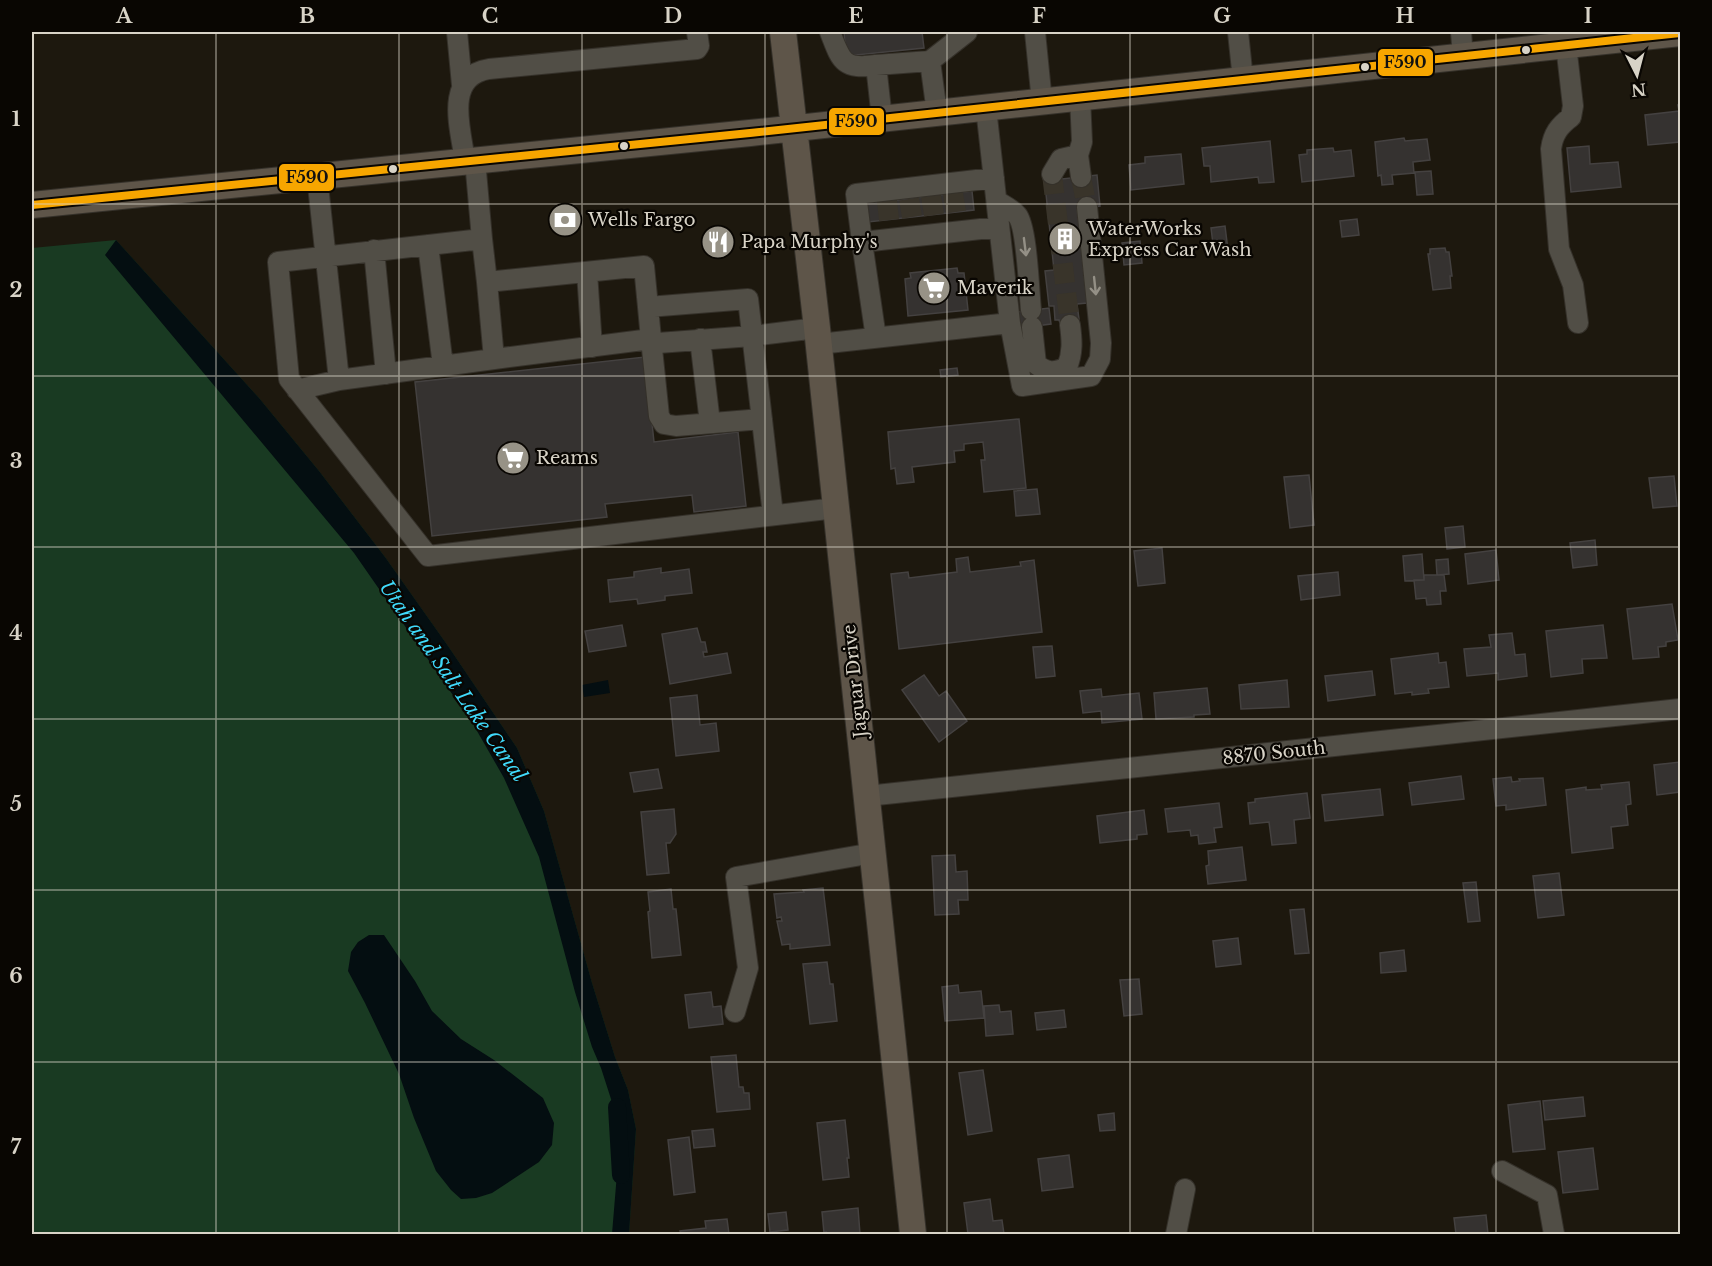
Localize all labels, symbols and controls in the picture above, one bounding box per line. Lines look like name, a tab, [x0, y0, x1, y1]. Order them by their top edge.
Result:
text: A	[115, 4, 133, 28]
text: B	[299, 4, 315, 28]
text: C	[482, 4, 498, 28]
text: D	[664, 4, 682, 28]
text: E	[848, 4, 864, 28]
text: F	[1032, 4, 1046, 28]
text: G	[1213, 4, 1231, 28]
text: H	[1396, 4, 1415, 28]
text: I	[1584, 4, 1592, 28]
unlabelled marker	[1520, 44, 1532, 56]
north arrow	[1607, 45, 1667, 105]
line badge: F590	[1377, 48, 1434, 77]
text: F590	[1383, 52, 1427, 72]
unlabelled marker	[1359, 61, 1371, 73]
text: N	[1630, 79, 1647, 101]
text: 1	[12, 107, 21, 131]
line badge: F590	[828, 107, 885, 136]
text: F590	[834, 111, 878, 131]
unlabelled marker	[618, 140, 630, 152]
line badge: F590	[278, 163, 335, 192]
unlabelled marker	[387, 163, 399, 175]
text: F590	[285, 167, 329, 187]
bank icon: Wells Fargo	[547, 202, 583, 238]
place label: Wells Fargo	[587, 209, 696, 231]
place label: WaterWorks Express Car Wash	[1087, 218, 1252, 261]
building icon: WaterWorks Express Car Wash	[1047, 221, 1083, 257]
restaurant icon: Papa Murphy's	[700, 224, 736, 260]
place label: Papa Murphy's	[741, 231, 878, 253]
one-way arrow	[1019, 237, 1030, 257]
supermarket icon: Maverik	[916, 270, 952, 306]
one-way arrow	[1090, 276, 1101, 296]
place label: Maverik	[957, 277, 1033, 299]
text: 2	[9, 278, 23, 302]
supermarket icon: Reams	[495, 440, 531, 476]
place label: Reams	[536, 447, 598, 469]
text: 3	[10, 449, 22, 473]
water label: Utah and Salt Lake Canal	[374, 576, 532, 787]
text: 4	[9, 621, 23, 645]
street label: Jaguar Drive	[838, 623, 872, 741]
street label: 8870 South	[1221, 737, 1327, 769]
text: 5	[10, 792, 22, 816]
text: 6	[9, 964, 23, 988]
text: 7	[11, 1135, 22, 1159]

